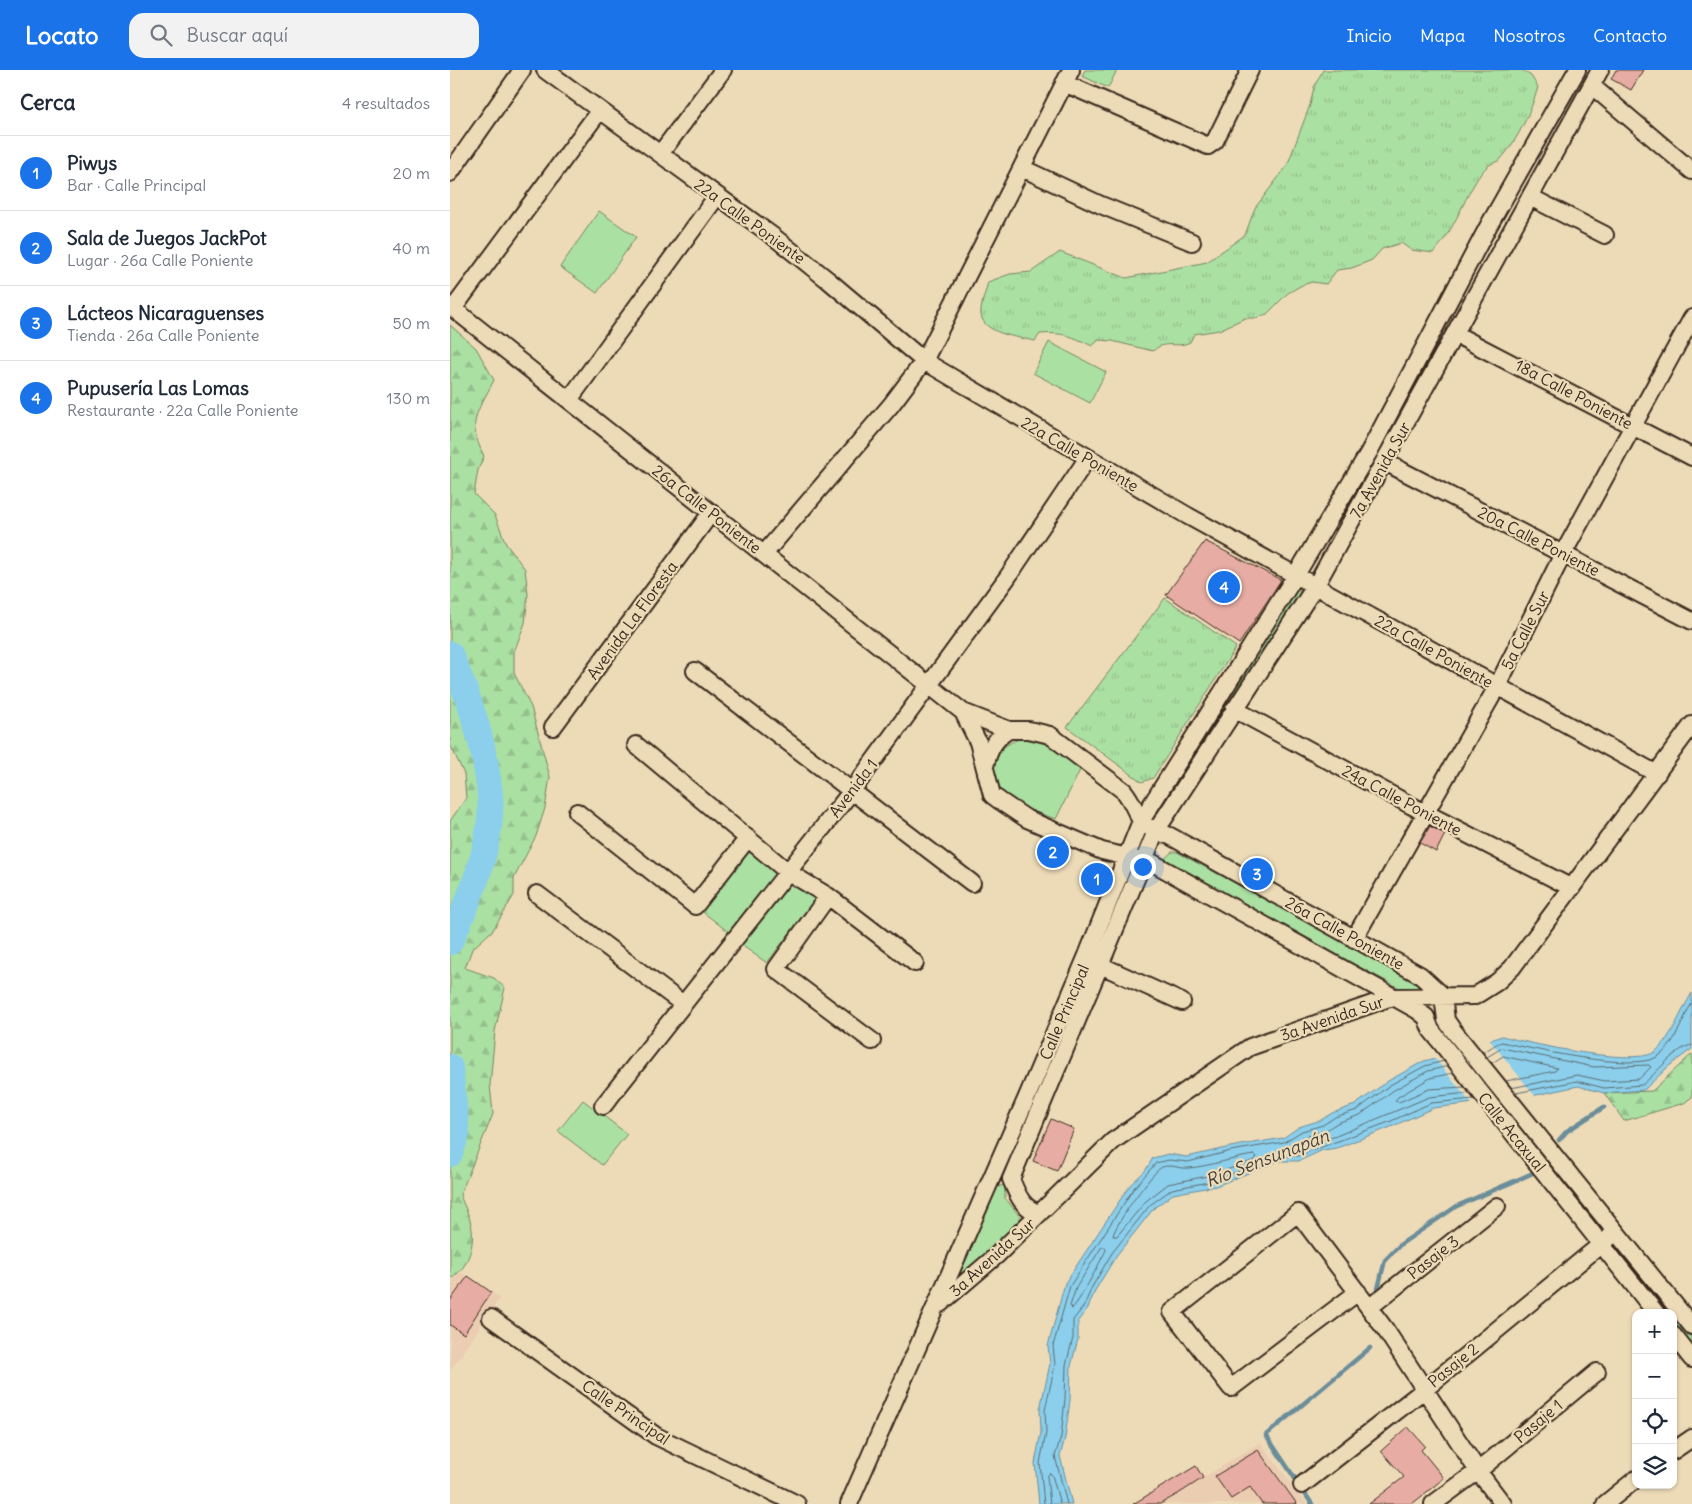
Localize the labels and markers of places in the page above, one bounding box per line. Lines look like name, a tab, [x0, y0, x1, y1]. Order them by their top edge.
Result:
pin: 4	[1208, 568, 1240, 606]
pin: 2	[1037, 833, 1069, 871]
pin: 3	[1241, 855, 1273, 893]
pin: 1	[1081, 860, 1113, 898]

